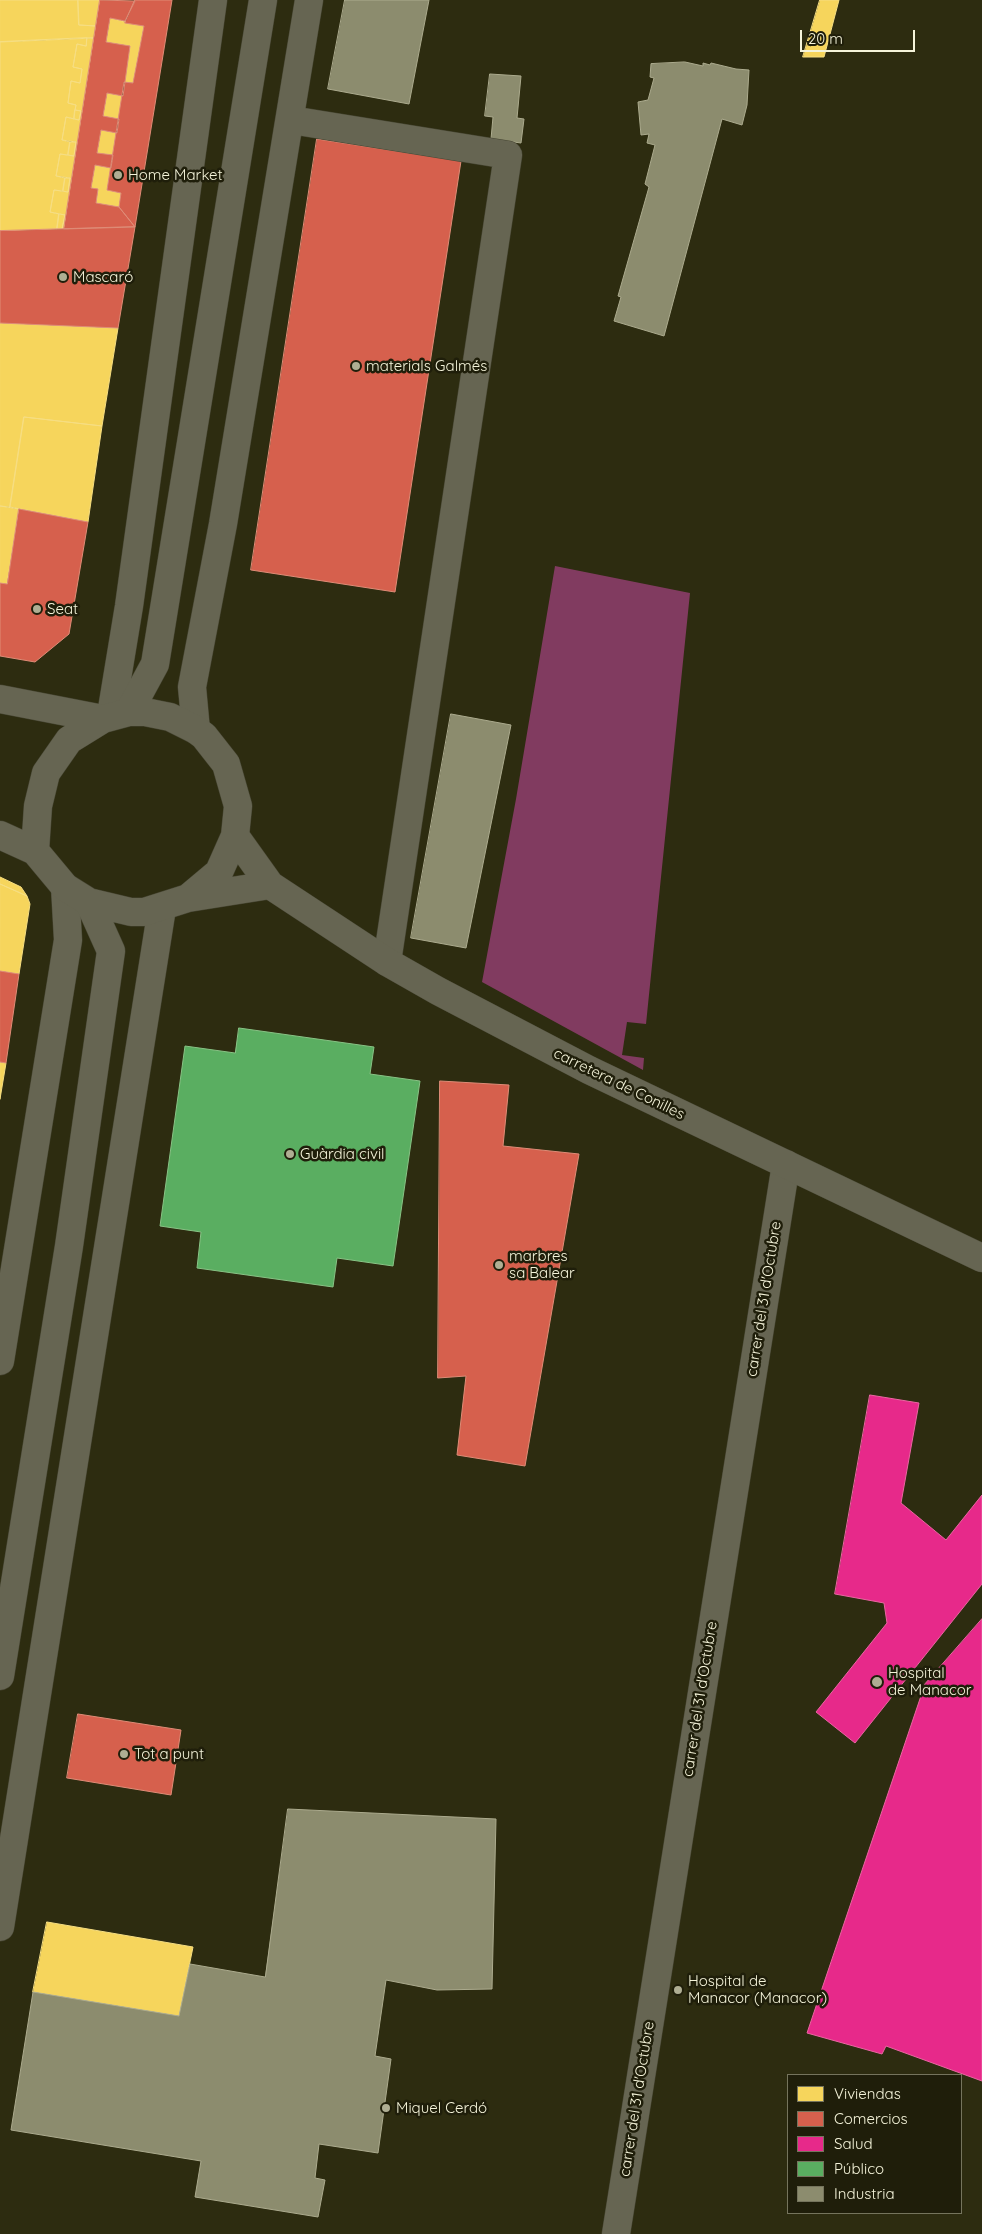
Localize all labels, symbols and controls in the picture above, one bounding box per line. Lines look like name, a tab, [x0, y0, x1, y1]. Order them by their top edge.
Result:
scale bar	[802, 20, 917, 52]
text: 20 m	[808, 29, 843, 48]
place label: Home Market	[128, 166, 223, 184]
marker: Home Market	[112, 169, 124, 181]
place label: Mascaró	[73, 268, 133, 286]
marker: Mascaró	[57, 271, 69, 283]
place label: materials Galmés	[366, 357, 487, 375]
marker: materials Galmés	[350, 360, 362, 372]
place label: Seat	[47, 600, 78, 618]
marker: Seat	[31, 603, 43, 615]
street label: carretera de Conilles	[551, 1044, 687, 1124]
place label: Guàrdia civil	[300, 1145, 385, 1163]
marker: Guàrdia civil	[284, 1148, 296, 1160]
street label: carrer del 31 d'Octubre	[743, 1220, 785, 1378]
place label: marbres sa Balear	[509, 1247, 575, 1282]
marker: marbres sa Balear	[493, 1259, 505, 1271]
street label: carrer del 31 d'Octubre	[679, 1620, 721, 1778]
place label: Hospital de Manacor	[888, 1664, 972, 1699]
marker: Hospital de Manacor	[870, 1675, 884, 1689]
place label: Tot a punt	[134, 1745, 204, 1763]
marker: Tot a punt	[118, 1748, 130, 1760]
place label: Hospital de Manacor (Manacor)	[688, 1972, 827, 2007]
marker: Hospital de Manacor (Manacor)	[672, 1984, 684, 1996]
street label: carrer del 31 d'Octubre	[616, 2020, 658, 2178]
legend	[787, 2074, 962, 2214]
text: Viviendas	[834, 2084, 901, 2103]
place label: Miquel Cerdó	[396, 2099, 487, 2117]
marker: Miquel Cerdó	[380, 2102, 392, 2114]
text: Comercios	[834, 2109, 908, 2128]
text: Salud	[834, 2134, 873, 2153]
text: Público	[834, 2159, 884, 2178]
text: Industria	[834, 2184, 894, 2203]

